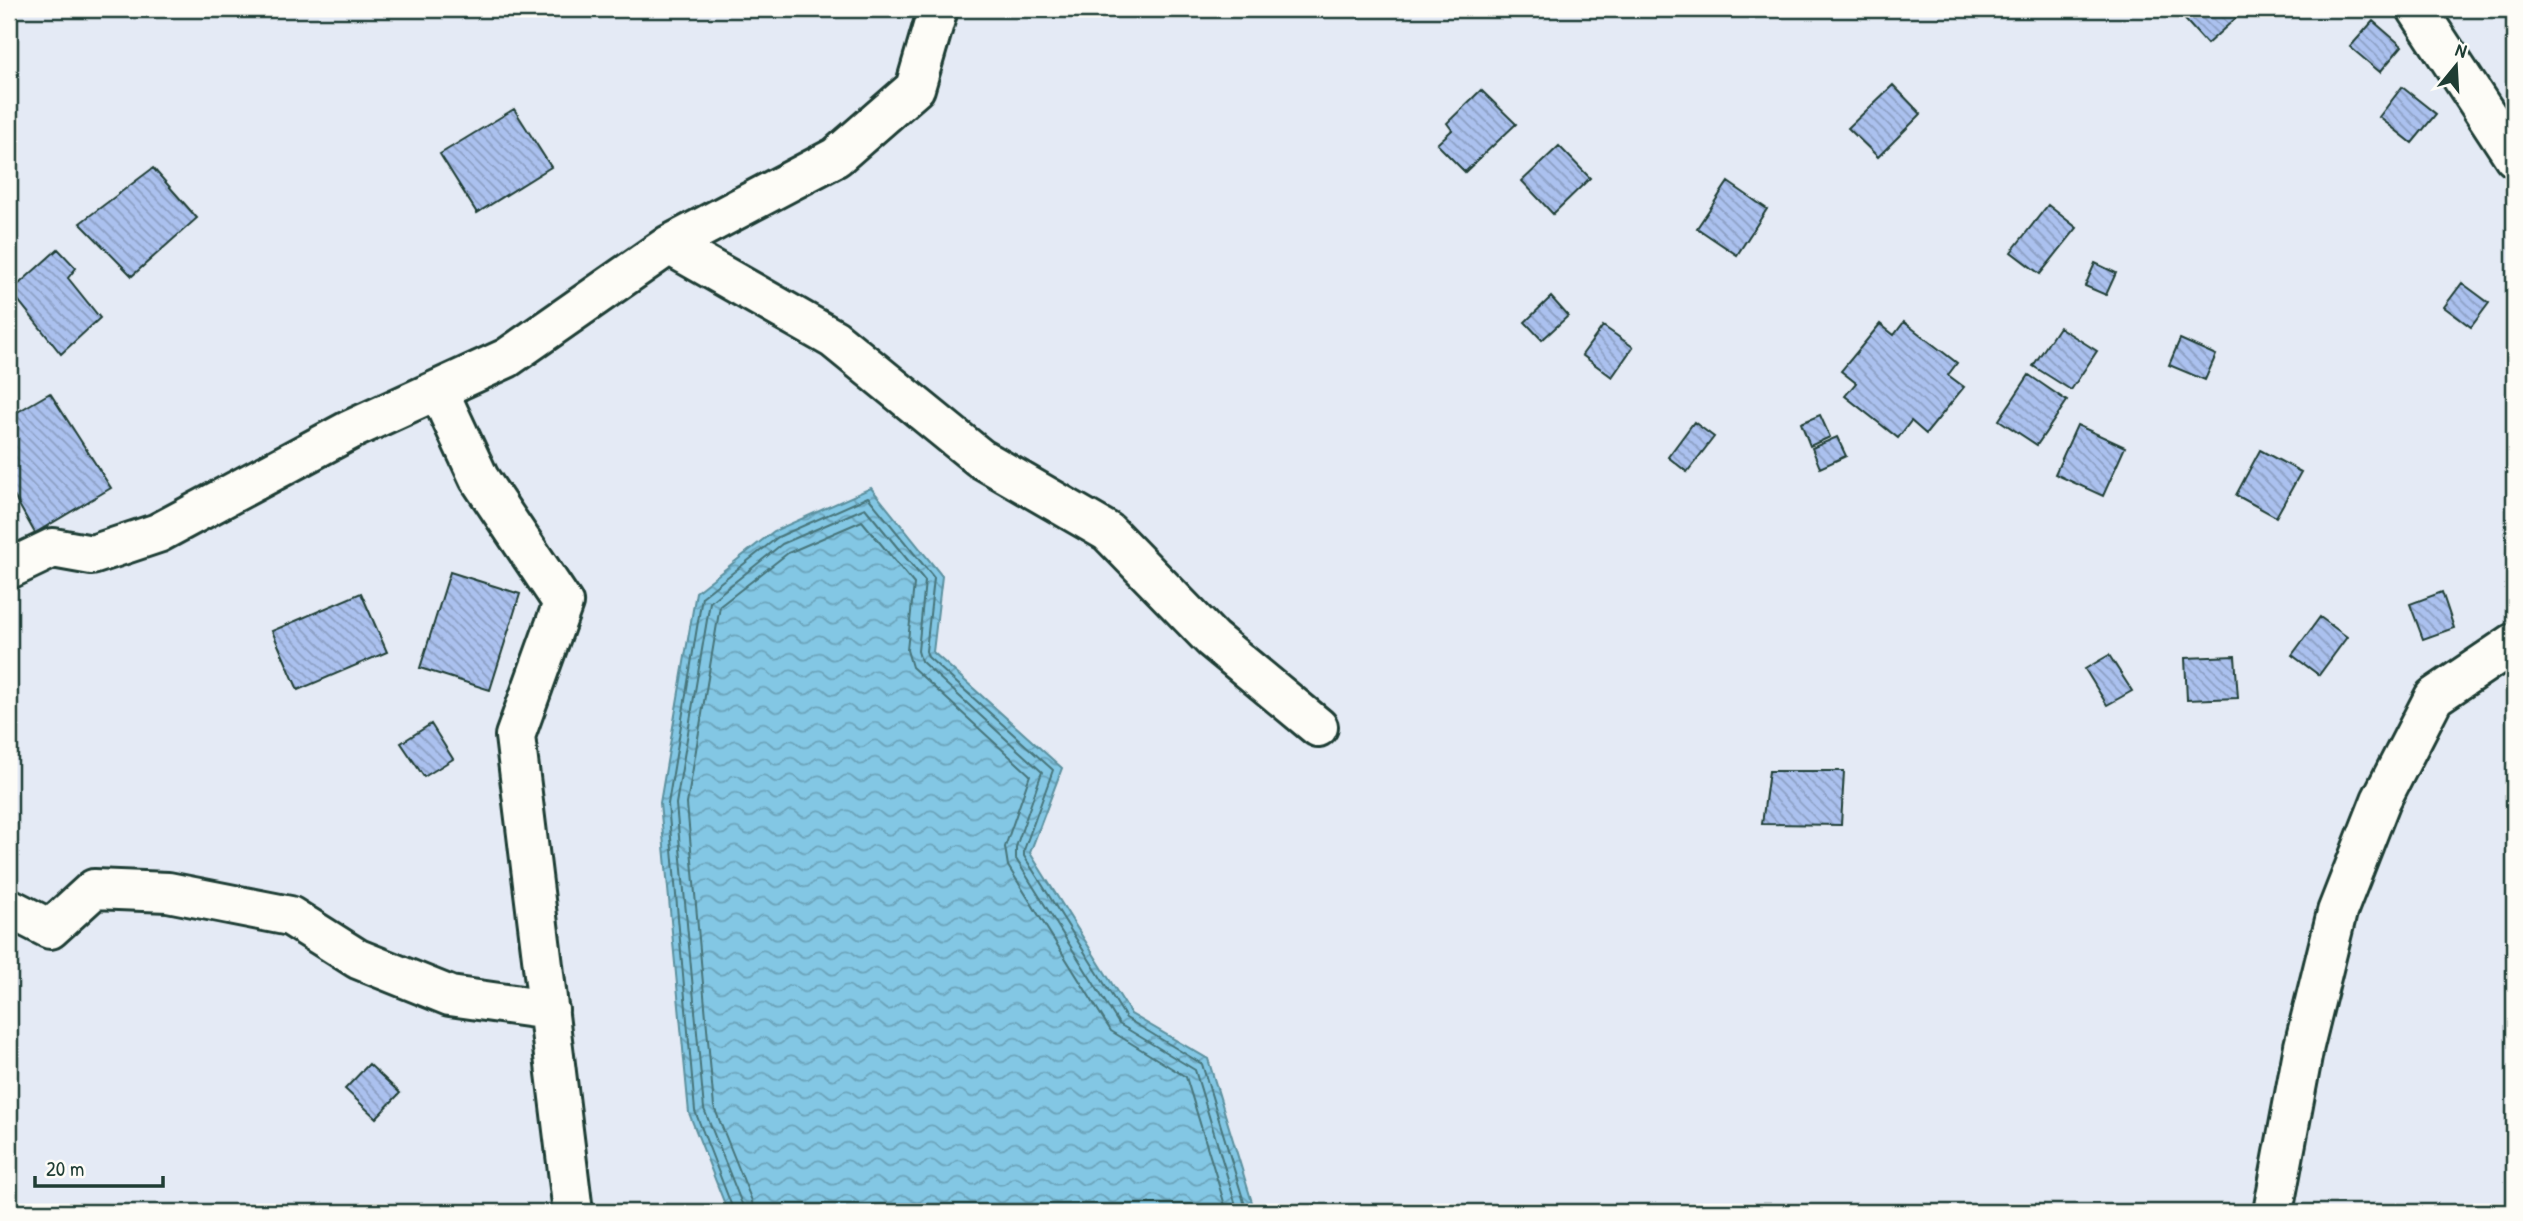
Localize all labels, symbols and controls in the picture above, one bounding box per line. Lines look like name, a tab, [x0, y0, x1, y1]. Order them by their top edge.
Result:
north arrow	[2422, 32, 2492, 102]
text: N	[2452, 36, 2470, 64]
scale bar	[35, 1144, 163, 1188]
text: 20 m	[46, 1154, 84, 1183]

